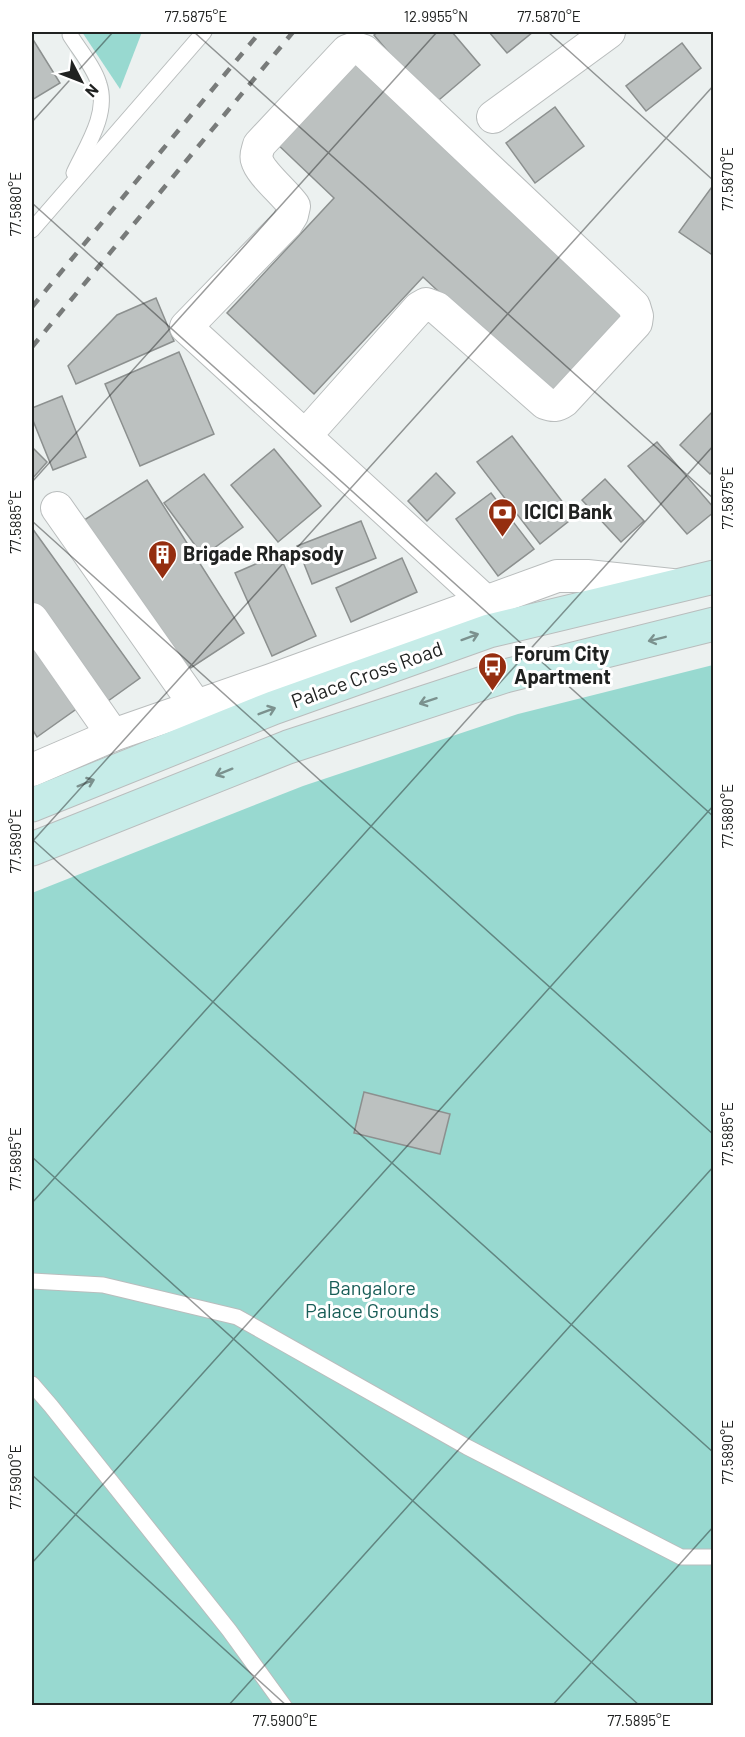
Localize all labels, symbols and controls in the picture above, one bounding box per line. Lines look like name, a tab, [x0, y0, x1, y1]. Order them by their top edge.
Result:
text: 77.5875°E	[165, 7, 227, 25]
text: 12.9955°N	[404, 7, 468, 25]
text: 77.5870°E	[517, 7, 581, 25]
north arrow	[51, 51, 111, 111]
text: N	[82, 81, 103, 102]
text: 77.5870°E	[718, 147, 736, 211]
text: 77.5880°E	[6, 172, 24, 236]
text: 77.5875°E	[718, 467, 736, 529]
text: 77.5885°E	[6, 490, 24, 554]
bank icon: ICICI Bank	[487, 496, 519, 538]
place label: ICICI Bank	[524, 499, 613, 523]
building icon: Brigade Rhapsody	[146, 538, 178, 580]
place label: Brigade Rhapsody	[183, 541, 344, 565]
one-way arrow	[460, 631, 479, 642]
one-way arrow	[648, 633, 667, 645]
street label: Palace Cross Road	[288, 636, 446, 713]
place label: Forum City Apartment	[514, 641, 611, 688]
bus stop icon: Forum City Apartment	[477, 650, 509, 692]
one-way arrow	[419, 697, 438, 708]
one-way arrow	[257, 705, 276, 716]
one-way arrow	[216, 767, 234, 778]
one-way arrow	[76, 777, 95, 788]
text: 77.5880°E	[718, 784, 736, 848]
text: 77.5890°E	[6, 809, 24, 873]
text: 77.5885°E	[718, 1102, 736, 1166]
text: 77.5895°E	[6, 1127, 24, 1191]
park label: Bangalore Palace Grounds	[305, 1275, 439, 1322]
text: 77.5890°E	[718, 1420, 736, 1484]
text: 77.5900°E	[6, 1445, 24, 1509]
text: 77.5900°E	[253, 1711, 317, 1729]
text: 77.5895°E	[607, 1711, 671, 1729]

